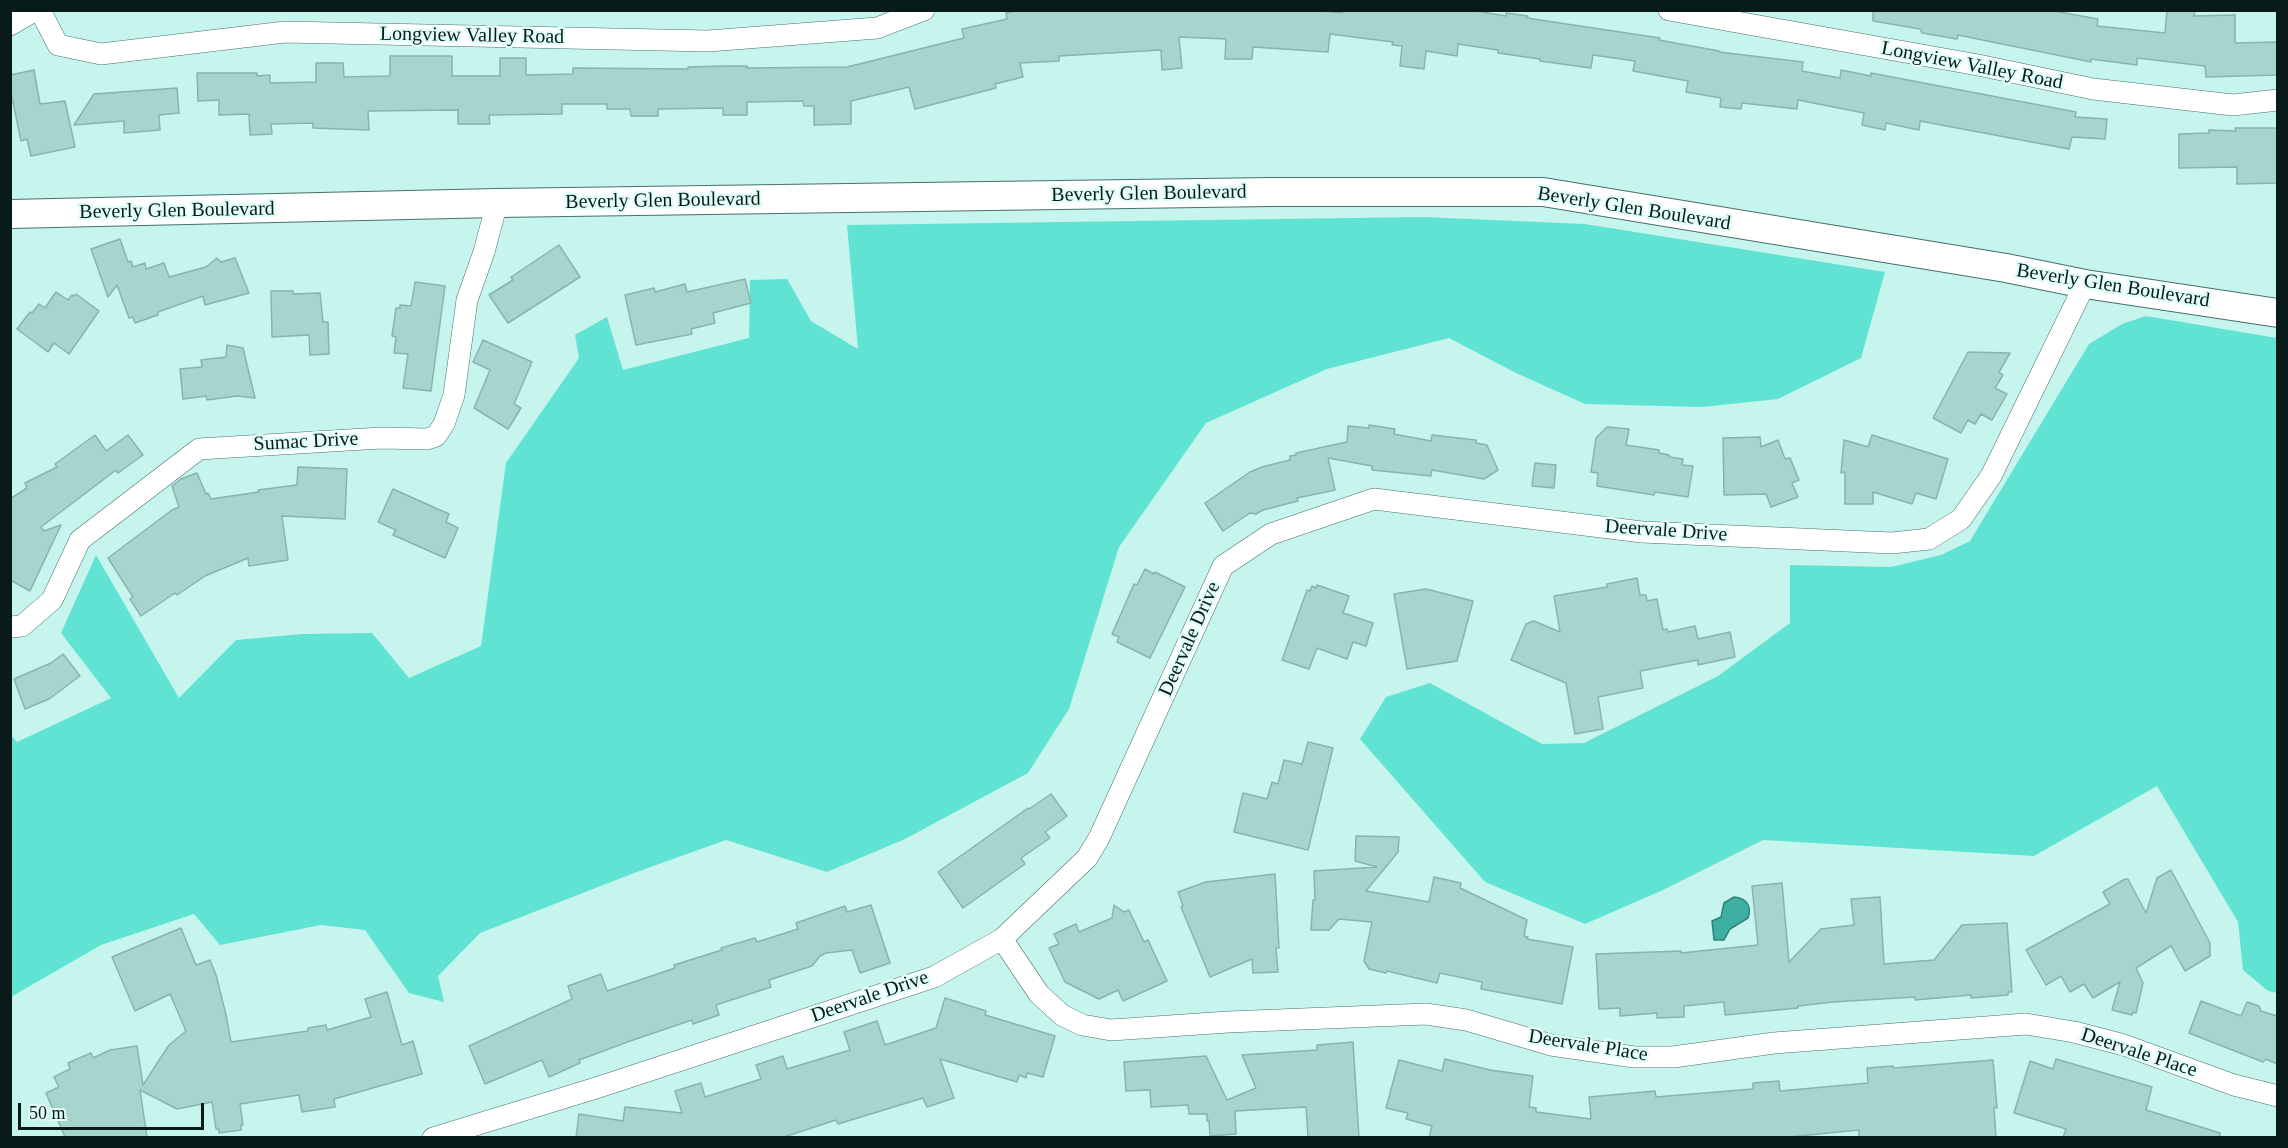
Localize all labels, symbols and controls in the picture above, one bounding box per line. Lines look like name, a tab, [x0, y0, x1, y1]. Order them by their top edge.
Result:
street label: Longview Valley Road	[380, 22, 564, 50]
street label: Longview Valley Road	[1879, 37, 2065, 95]
street label: Beverly Glen Boulevard	[1051, 180, 1247, 208]
street label: Beverly Glen Boulevard	[1536, 182, 1732, 236]
street label: Beverly Glen Boulevard	[565, 187, 761, 215]
street label: Beverly Glen Boulevard	[79, 197, 275, 225]
street label: Beverly Glen Boulevard	[2015, 259, 2211, 313]
street label: Sumac Drive	[253, 427, 359, 457]
street label: Deervale Drive	[1604, 515, 1728, 547]
street label: Deervale Drive	[1154, 578, 1226, 700]
street label: Deervale Drive	[808, 966, 932, 1028]
street label: Deervale Place	[2078, 1023, 2200, 1083]
street label: Deervale Place	[1527, 1025, 1649, 1067]
scale bar	[21, 1091, 207, 1129]
text: 50 m	[29, 1103, 66, 1123]

